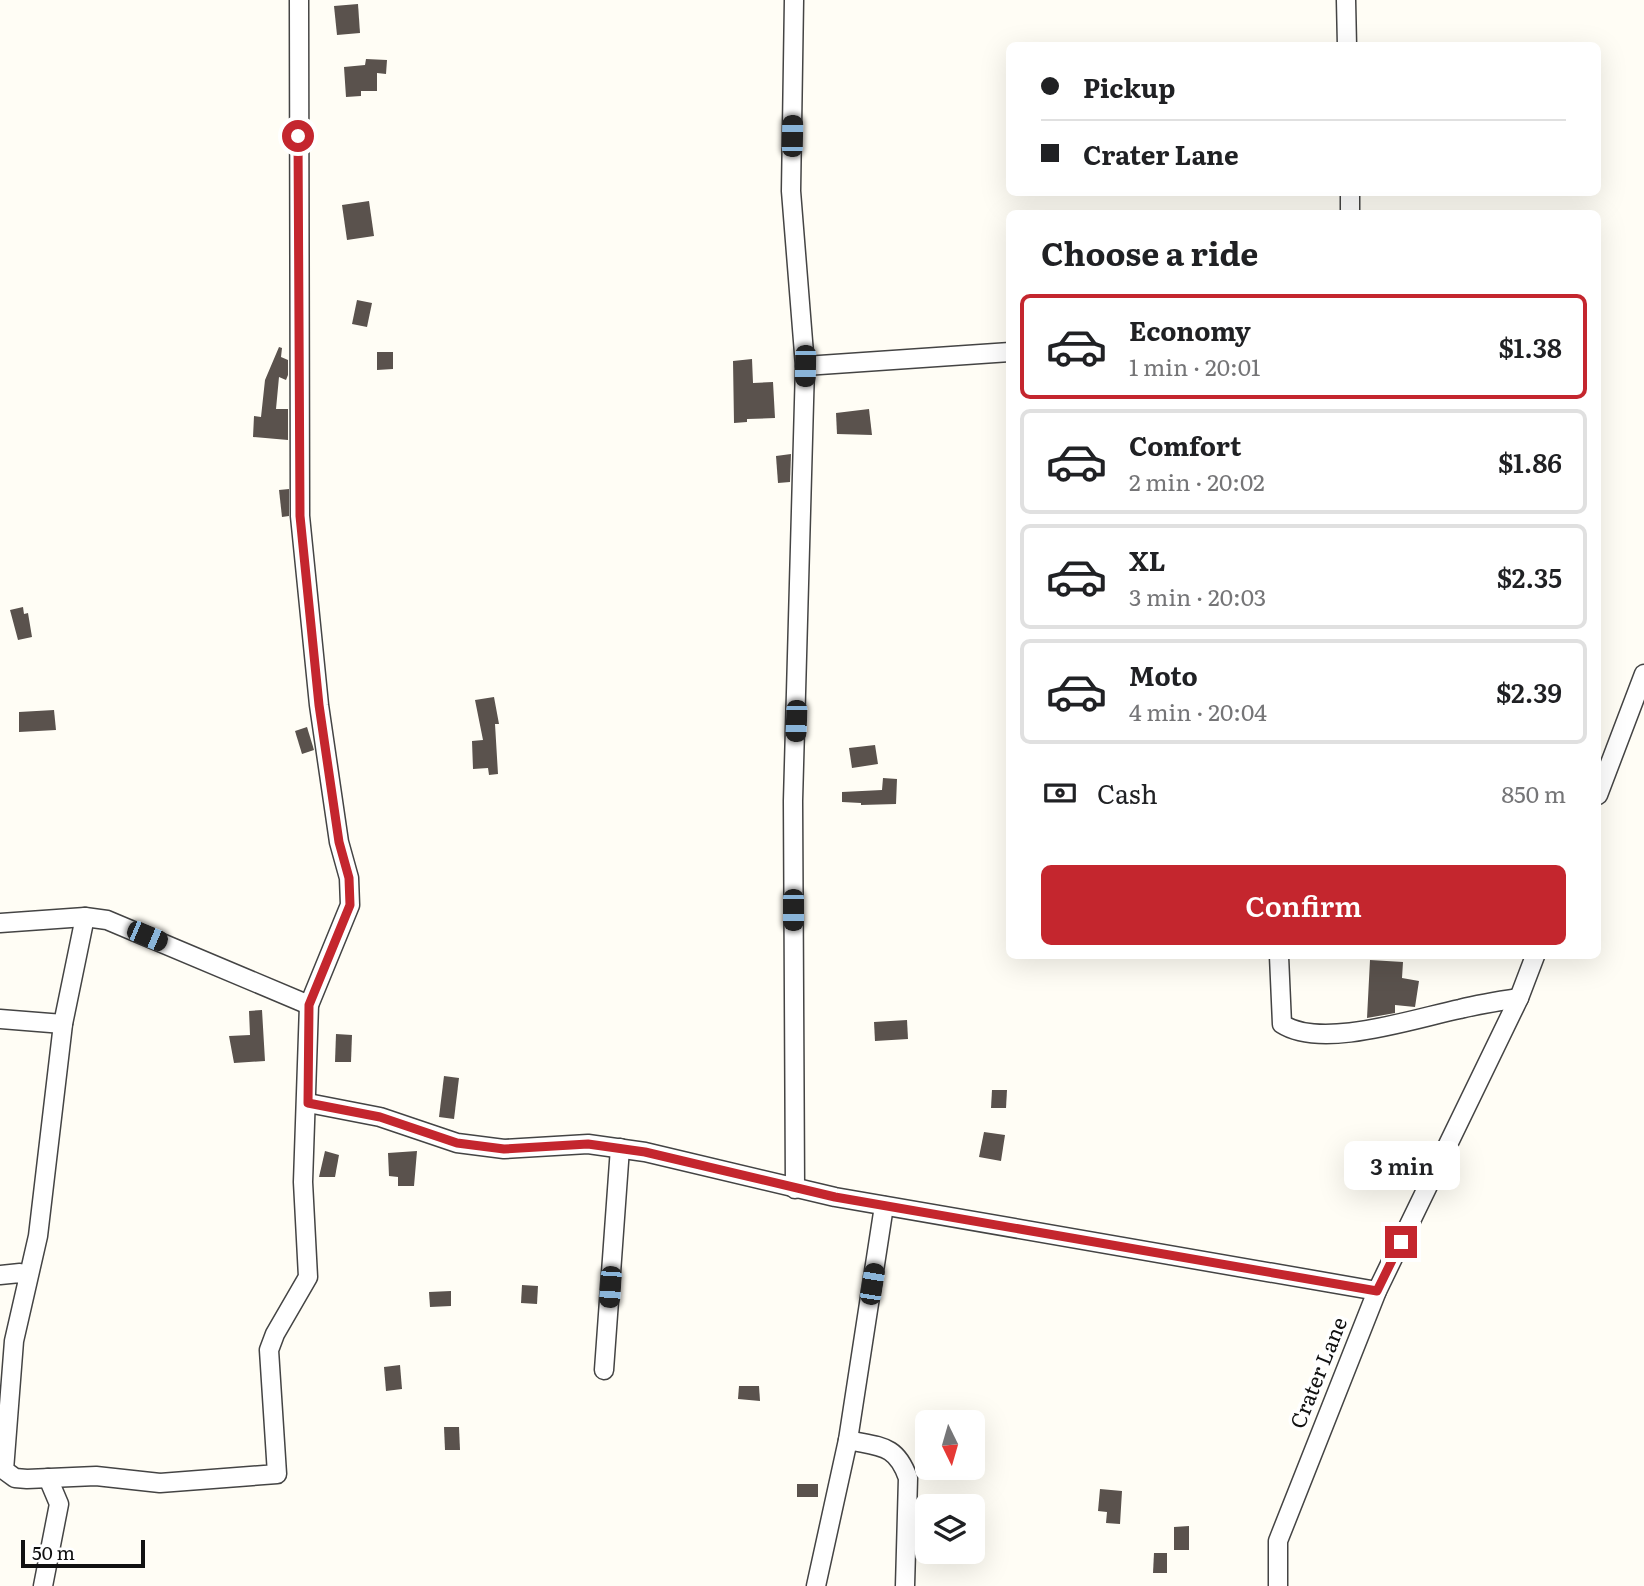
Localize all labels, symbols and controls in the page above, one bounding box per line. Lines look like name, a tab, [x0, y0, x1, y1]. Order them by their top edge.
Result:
text: Pickup	[1083, 67, 1175, 106]
car	[782, 115, 803, 157]
route start	[282, 120, 314, 152]
text: Crater Lane	[1083, 134, 1239, 173]
text: Choose a ride	[1041, 228, 1258, 276]
text: Economy	[1129, 310, 1251, 349]
icon: car	[1045, 315, 1108, 378]
text: $1.38	[1498, 327, 1562, 366]
car	[795, 345, 816, 387]
text: 1 min · 20:01	[1129, 349, 1260, 383]
text: Comfort	[1129, 425, 1241, 464]
icon: car	[1045, 430, 1108, 493]
text: $1.86	[1498, 442, 1562, 481]
text: 2 min · 20:02	[1129, 464, 1265, 498]
text: XL	[1129, 540, 1166, 579]
icon: car	[1045, 545, 1108, 608]
text: $2.35	[1497, 557, 1562, 596]
text: 3 min · 20:03	[1129, 579, 1266, 613]
text: Moto	[1129, 655, 1198, 694]
icon: car	[1045, 660, 1108, 723]
text: $2.39	[1496, 672, 1562, 711]
text: 4 min · 20:04	[1129, 694, 1267, 728]
car	[785, 700, 808, 742]
text: Cash	[1097, 773, 1158, 812]
icon: cash	[1041, 774, 1079, 812]
text: 850 m	[1501, 776, 1566, 810]
button: Confirm	[1041, 865, 1566, 945]
car	[783, 889, 804, 931]
car	[124, 918, 171, 954]
callout: 3 min	[1343, 1140, 1459, 1190]
text: 3 min	[1370, 1148, 1434, 1182]
route end	[1385, 1226, 1417, 1258]
car	[859, 1262, 886, 1306]
car	[599, 1265, 622, 1309]
street label: Crater Lane	[1280, 1312, 1353, 1432]
north arrow	[915, 1410, 985, 1480]
map controls	[915, 1410, 985, 1564]
button: layers	[915, 1494, 985, 1564]
scale bar	[21, 1537, 145, 1569]
text: 50 m	[32, 1538, 75, 1566]

